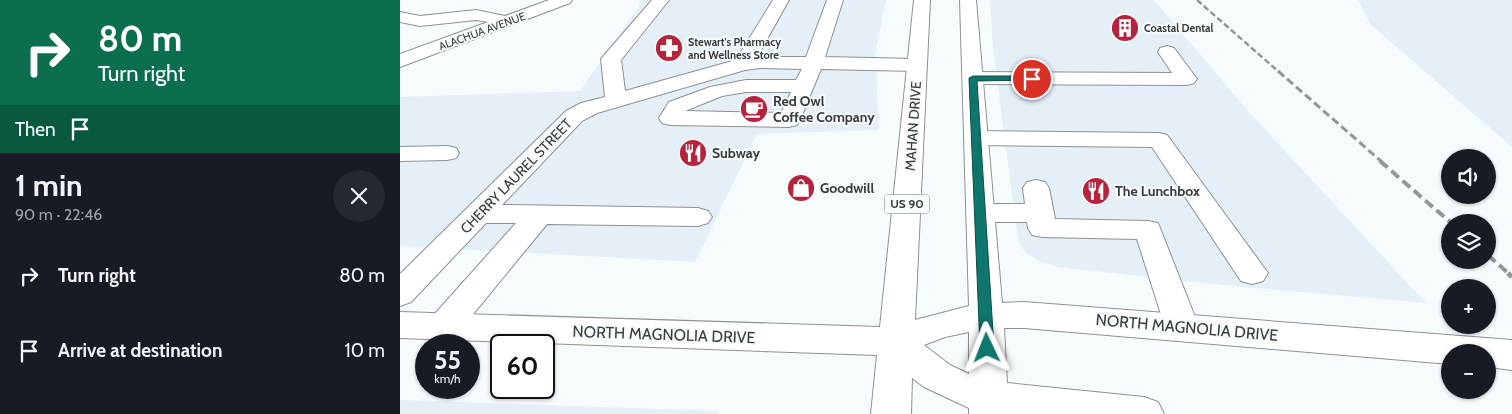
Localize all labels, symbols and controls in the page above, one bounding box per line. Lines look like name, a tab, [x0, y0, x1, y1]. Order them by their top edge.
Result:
street label: ALACHUA AVENUE	[437, 9, 527, 53]
building icon: Coastal Dental	[1110, 13, 1140, 43]
text: 80 m	[98, 17, 182, 60]
icon: right	[15, 20, 80, 85]
place label: Coastal Dental	[1144, 21, 1213, 35]
pharmacy icon: Stewart's Pharmacy and Wellness Store	[654, 33, 684, 63]
place label: Stewart's Pharmacy and Wellness Store	[688, 35, 781, 62]
pin	[1011, 58, 1053, 100]
text: Turn right	[98, 60, 185, 87]
icon: arrive	[1018, 65, 1046, 93]
street label: MAHAN DRIVE	[901, 80, 925, 172]
place label: Red Owl Coffee Company	[773, 92, 875, 126]
cafe icon: Red Owl Coffee Company	[739, 94, 769, 124]
street label: CHERRY LAUREL STREET	[456, 114, 576, 237]
icon: arrive	[66, 115, 94, 143]
text: Then	[15, 118, 56, 141]
restaurant icon: Subway	[678, 138, 708, 168]
place label: Subway	[712, 144, 760, 162]
map controls	[1441, 149, 1496, 399]
button: sound	[1441, 149, 1496, 204]
text: 1 min	[15, 167, 83, 204]
button: close	[333, 170, 385, 222]
shop icon: Goodwill	[786, 173, 816, 203]
restaurant icon: The Lunchbox	[1081, 176, 1111, 206]
place label: Goodwill	[820, 179, 874, 197]
place label: The Lunchbox	[1115, 182, 1200, 200]
road number: US 90	[884, 194, 930, 213]
text: 90 m · 22:46	[15, 205, 102, 224]
button: layers	[1441, 214, 1496, 269]
icon: right	[15, 262, 43, 290]
text: Turn right	[58, 264, 136, 287]
text: 80 m	[339, 264, 385, 287]
button: +	[1441, 279, 1496, 334]
street label: NORTH MAGNOLIA DRIVE	[1095, 310, 1279, 345]
position arrow	[960, 321, 1012, 373]
street label: NORTH MAGNOLIA DRIVE	[572, 322, 756, 347]
speed limit sign: 60	[490, 334, 555, 399]
icon: arrive	[15, 337, 43, 365]
text: Arrive at destination	[58, 339, 222, 362]
text: 10 m	[345, 339, 385, 362]
button: −	[1441, 344, 1496, 399]
text: 55	[434, 345, 461, 375]
text: km/h	[434, 371, 461, 386]

